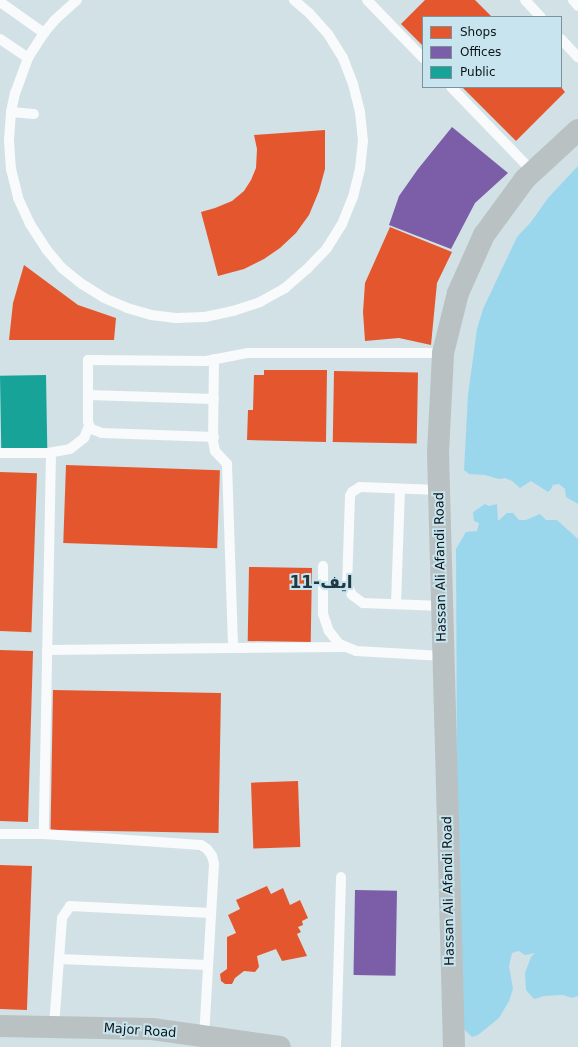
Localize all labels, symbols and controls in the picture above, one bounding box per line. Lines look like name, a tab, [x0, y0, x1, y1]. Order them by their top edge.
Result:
legend	[422, 16, 562, 88]
text: Shops	[460, 25, 496, 39]
text: Offices	[460, 45, 501, 59]
text: Public	[460, 65, 496, 79]
street label: Hassan Ali Afandi Road	[432, 492, 450, 642]
district label: ایف-11	[289, 573, 353, 593]
street label: Hassan Ali Afandi Road	[440, 816, 458, 966]
street label: Major Road	[103, 1021, 177, 1041]

